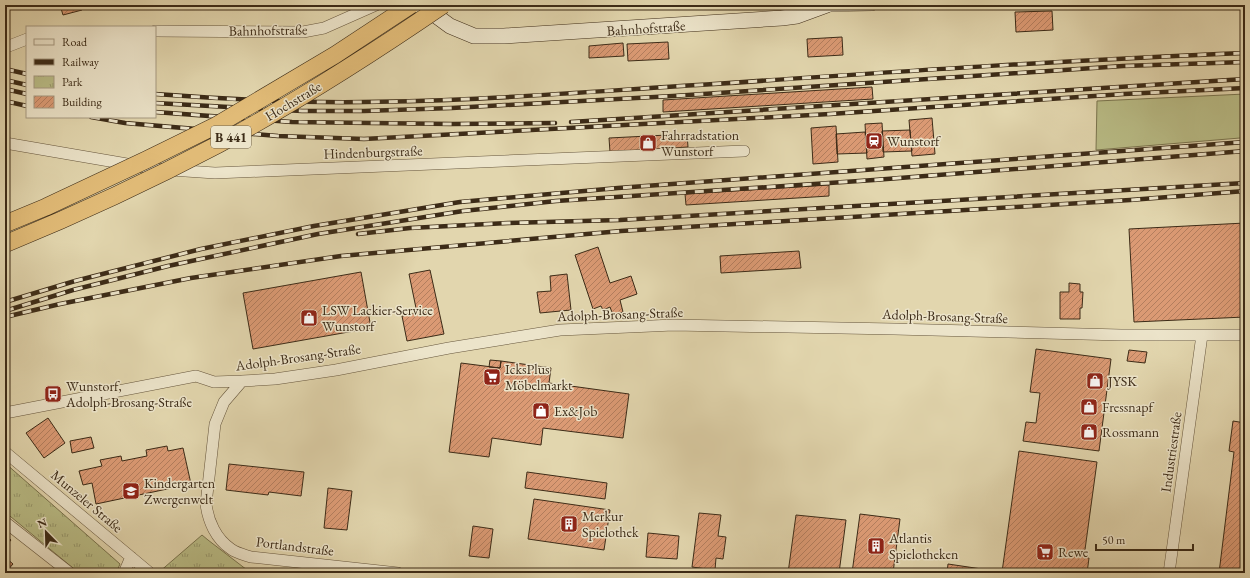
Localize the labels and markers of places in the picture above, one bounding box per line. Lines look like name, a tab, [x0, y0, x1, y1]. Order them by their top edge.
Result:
place label: Fahrradstation Wunstorf	[661, 126, 740, 160]
station icon: Wunstorf	[864, 131, 884, 151]
place label: Wunstorf	[887, 132, 941, 150]
shop icon: Fahrradstation Wunstorf	[638, 133, 658, 153]
place label: LSW Lackier-Service Wunstorf	[322, 301, 433, 335]
shop icon: LSW Lackier-Service Wunstorf	[299, 308, 319, 328]
place label: IcksPlus Möbelmarkt	[505, 360, 573, 394]
supermarket icon: IcksPlus Möbelmarkt	[482, 367, 502, 387]
shop icon: JYSK	[1085, 371, 1105, 391]
place label: JYSK	[1107, 372, 1137, 390]
place label: Wunstorf, Adolph-Brosang-Straße	[65, 377, 192, 411]
bus stop icon: Wunstorf, Adolph-Brosang-Straße	[43, 384, 63, 404]
shop icon: Fressnapf	[1079, 397, 1099, 417]
place label: Fressnapf	[1102, 398, 1155, 416]
shop icon: Ex&Job	[531, 401, 551, 421]
place label: Ex&Job	[554, 402, 597, 420]
shop icon: Rossmann	[1079, 422, 1099, 442]
place label: Rossmann	[1102, 423, 1160, 441]
place label: Kindergarten Zwergenwelt	[144, 474, 216, 508]
school or university icon: Kindergarten Zwergenwelt	[121, 481, 141, 501]
place label: Merkur Spielothek	[582, 507, 639, 541]
building icon: Merkur Spielothek	[559, 514, 579, 534]
place label: Atlantis Spielotheken	[888, 529, 959, 563]
building icon: Atlantis Spielotheken	[866, 536, 886, 556]
supermarket icon: Rewe	[1035, 542, 1055, 562]
place label: Rewe	[1058, 543, 1089, 561]

